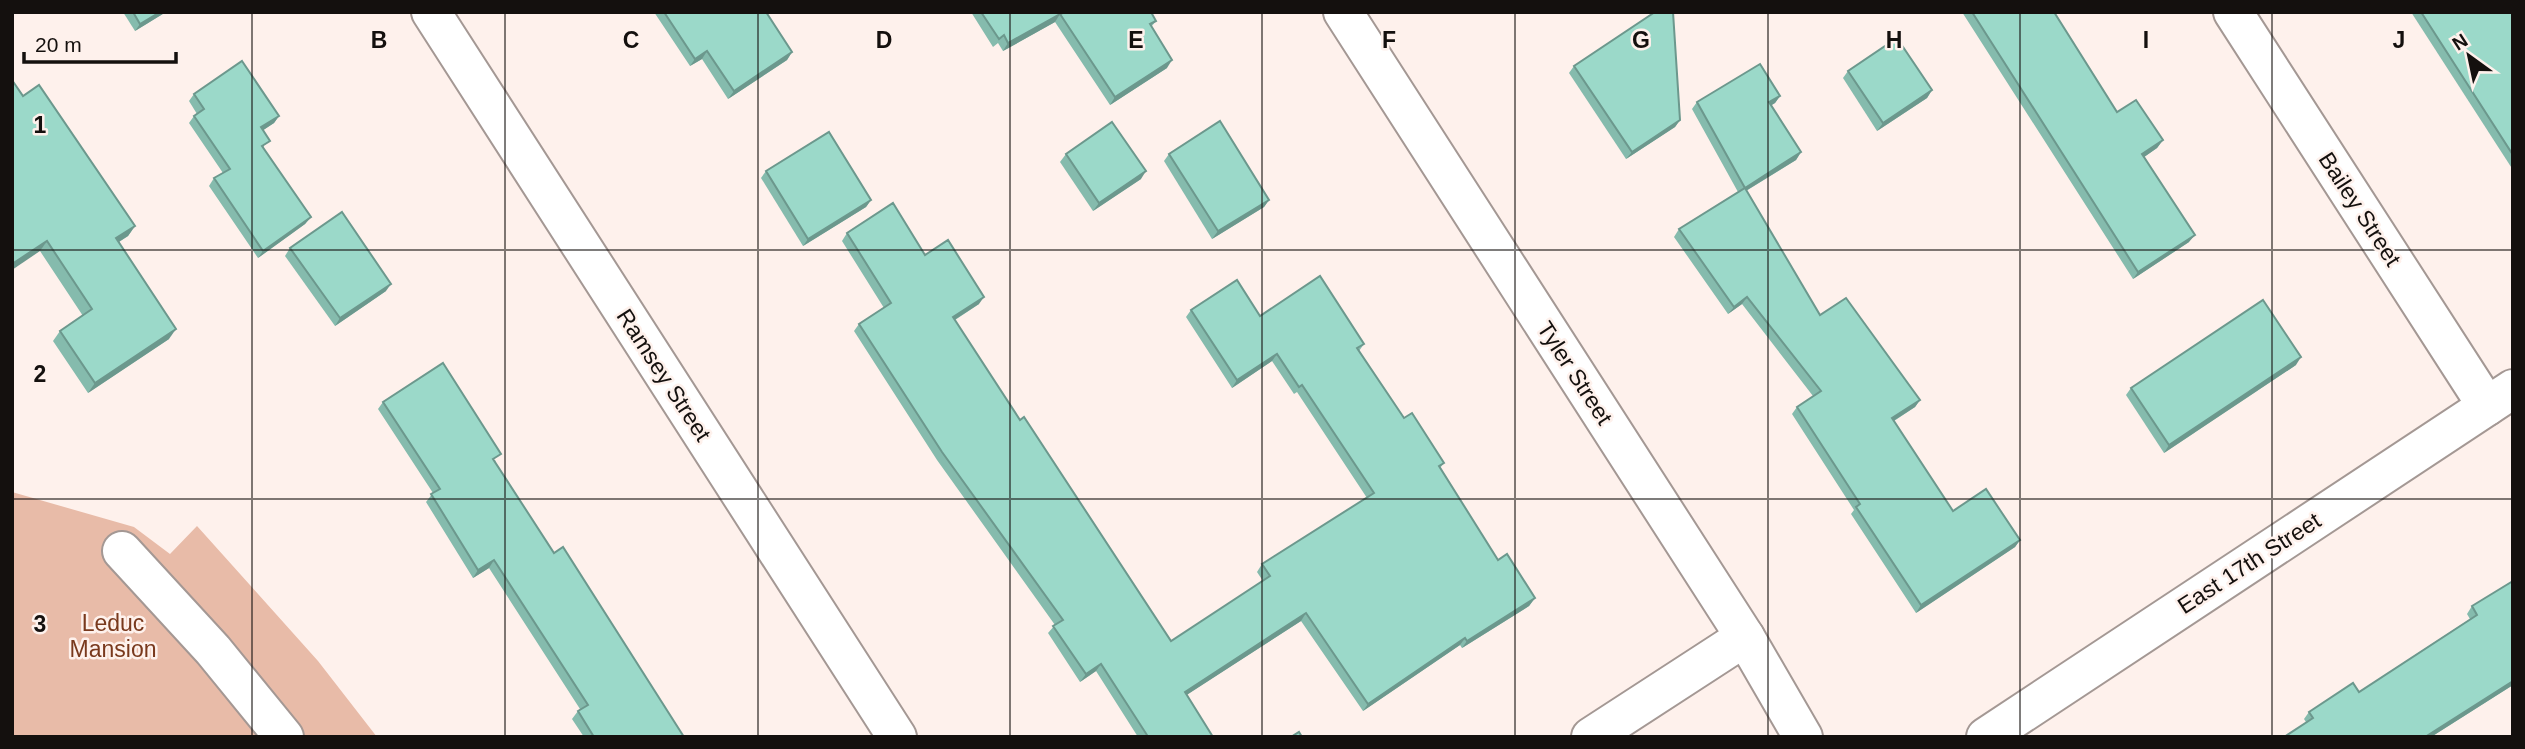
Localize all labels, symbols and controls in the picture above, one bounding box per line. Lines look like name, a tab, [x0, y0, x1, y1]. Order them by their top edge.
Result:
scale bar	[24, 21, 177, 65]
north arrow	[2434, 21, 2504, 91]
text: B	[371, 27, 387, 53]
text: C	[623, 27, 639, 53]
text: D	[876, 27, 892, 53]
text: E	[1128, 27, 1144, 53]
text: F	[1382, 27, 1396, 53]
text: G	[1632, 27, 1650, 53]
text: H	[1886, 27, 1902, 53]
text: I	[2143, 27, 2149, 53]
text: J	[2393, 27, 2405, 53]
text: N	[2449, 30, 2471, 55]
text: 20 m	[35, 33, 82, 56]
text: 1	[34, 112, 47, 138]
street label: Bailey Street	[2314, 147, 2407, 271]
street label: Ramsey Street	[612, 304, 717, 446]
street label: Tyler Street	[1532, 317, 1618, 430]
text: 2	[34, 361, 46, 387]
street label: East 17th Street	[2173, 507, 2326, 619]
park label: Leduc Mansion	[70, 610, 156, 662]
text: 3	[34, 611, 46, 637]

